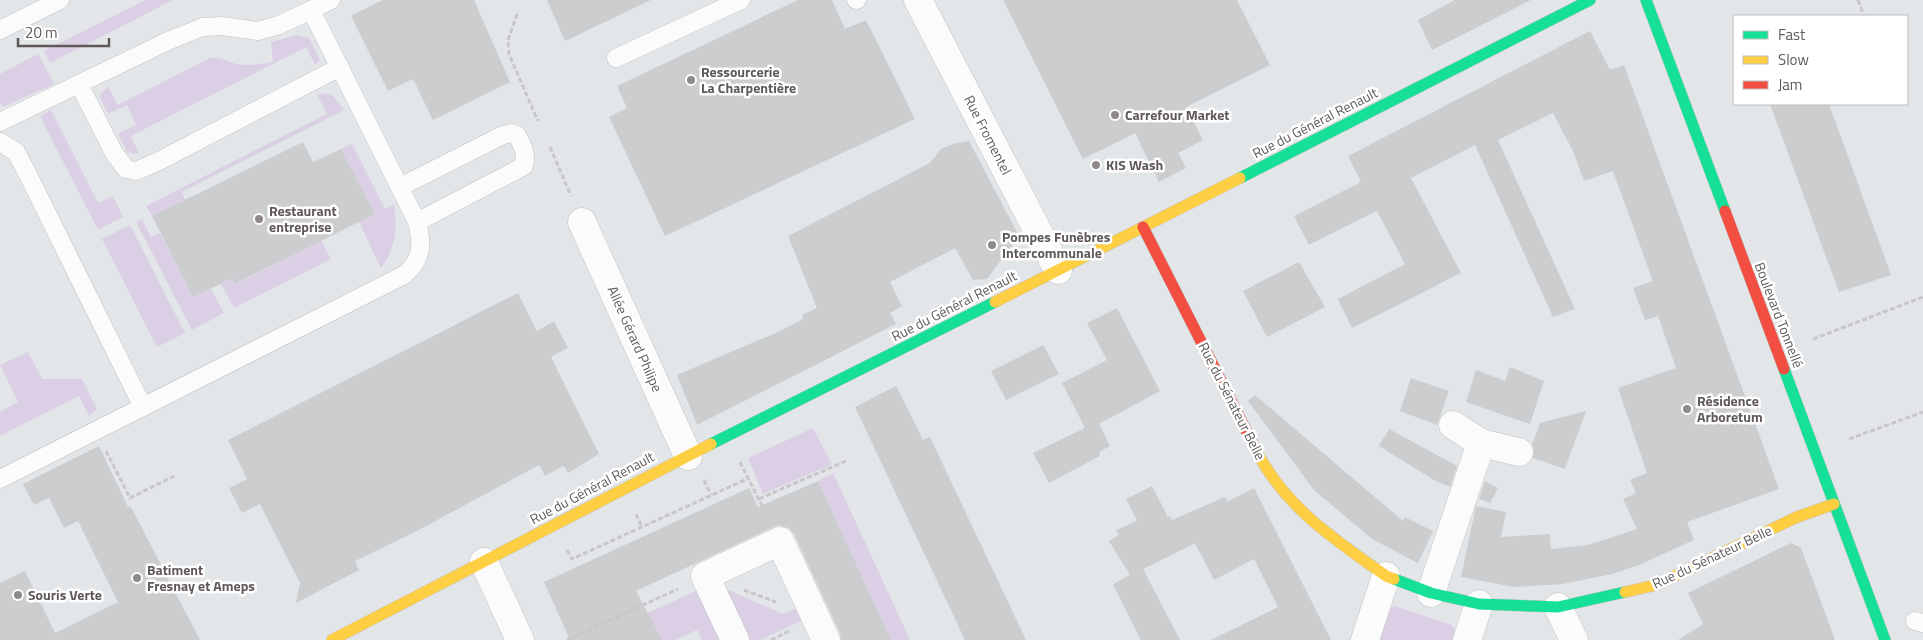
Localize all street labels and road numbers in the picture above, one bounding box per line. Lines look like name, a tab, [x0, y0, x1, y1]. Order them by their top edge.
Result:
street label: Rue du Général Renault	[1248, 82, 1381, 163]
street label: Rue Fromentel	[959, 91, 1018, 178]
street label: Boulevard Tonnellé	[1750, 259, 1809, 371]
street label: Rue du Général Renault	[887, 265, 1020, 346]
street label: Allée Gérard Philipe	[603, 282, 668, 395]
street label: Rue du Sénateur Belle	[1194, 338, 1271, 463]
street label: Rue du Général Renault	[526, 446, 658, 529]
street label: Rue du Sénateur Belle	[1649, 520, 1775, 594]

